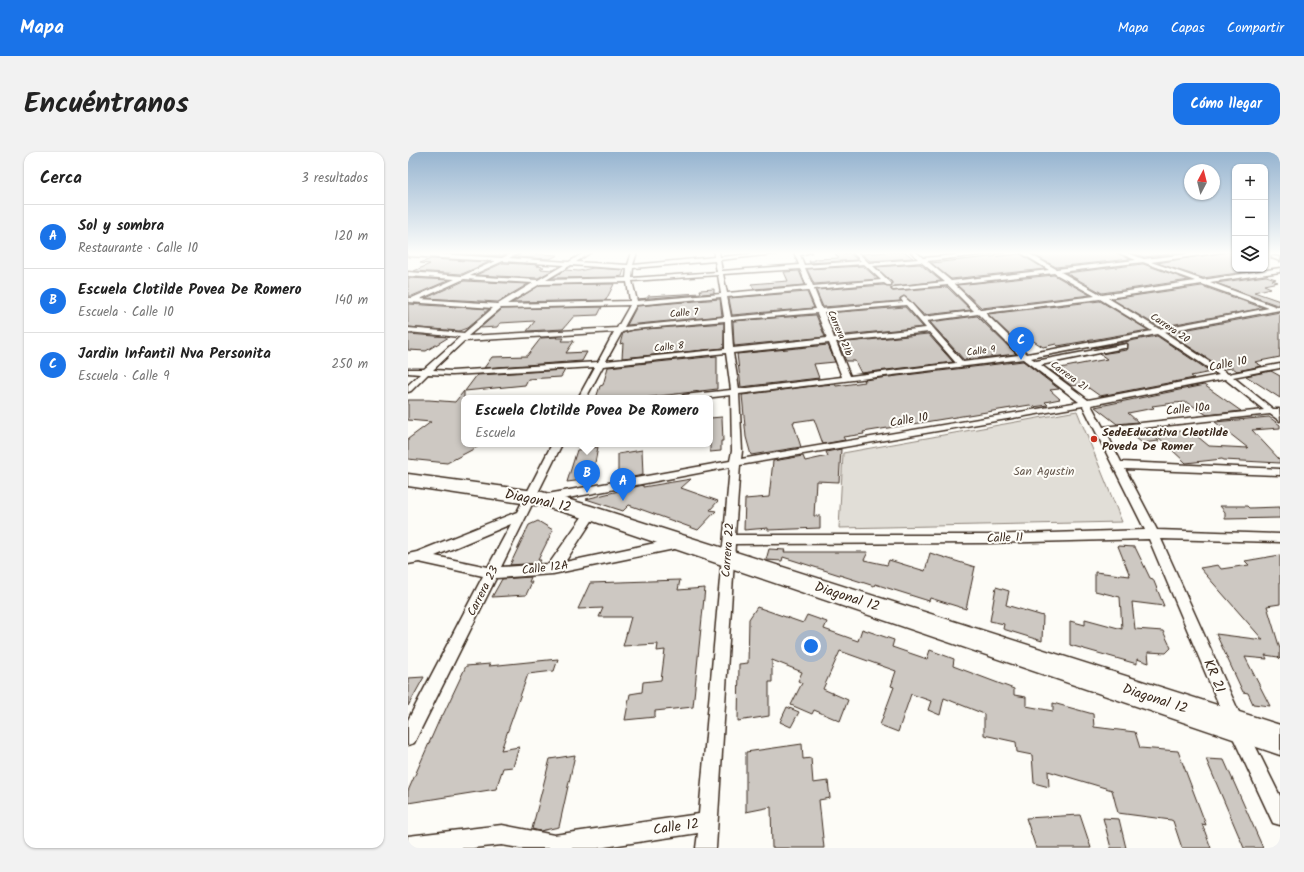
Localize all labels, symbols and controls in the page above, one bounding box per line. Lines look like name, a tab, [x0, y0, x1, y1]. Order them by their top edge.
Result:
text: Mapa	[20, 13, 64, 43]
text: Mapa	[1118, 17, 1149, 39]
text: Capas	[1171, 17, 1205, 39]
text: Compartir	[1227, 17, 1284, 39]
text: Encuéntranos	[24, 82, 189, 127]
button: Cómo llegar	[1173, 83, 1280, 125]
north arrow	[1184, 164, 1220, 200]
map controls	[1232, 164, 1268, 272]
button: +	[1232, 164, 1268, 200]
text: Cerca	[40, 165, 82, 192]
text: 3 resultados	[301, 168, 368, 189]
button: −	[1232, 200, 1268, 236]
text: Sol y sombra	[78, 214, 164, 238]
text: A	[49, 226, 57, 247]
text: 120 m	[334, 226, 368, 247]
button: layers	[1232, 236, 1268, 272]
text: Restaurante · Calle 10	[78, 238, 198, 259]
text: Escuela Clotilde Povea De Romero	[78, 278, 302, 302]
text: B	[49, 290, 57, 311]
text: 140 m	[335, 290, 368, 311]
text: Escuela · Calle 10	[78, 302, 174, 323]
street label: Calle 7	[669, 304, 699, 322]
street label: Carrera 21b	[823, 308, 857, 359]
street label: Carrera 20	[1147, 309, 1193, 347]
pin: C	[1008, 327, 1034, 360]
street label: Calle 8	[653, 337, 686, 357]
street label: Calle 9	[966, 341, 996, 361]
text: Jardin Infantil Nva Personita	[78, 342, 271, 366]
street label: Calle 10	[1207, 351, 1249, 377]
text: C	[49, 354, 57, 375]
text: 250 m	[331, 354, 368, 375]
street label: Carrera 21	[1047, 357, 1091, 395]
text: Escuela · Calle 9	[78, 366, 169, 387]
popup	[461, 395, 713, 447]
street label: Calle 10a	[1165, 397, 1211, 421]
text: Escuela Clotilde Povea De Romero	[475, 399, 699, 423]
street label: Calle 10	[888, 407, 930, 433]
text: Escuela	[475, 423, 516, 444]
place label: SedeEducativa Cleotilde Poveda De Romer	[1102, 423, 1228, 456]
marker: SedeEducativa Cleotilde Poveda De Romer	[1089, 434, 1099, 444]
pin: B	[574, 460, 600, 493]
park label: San Agustin	[1014, 462, 1075, 481]
pin: A	[610, 468, 636, 501]
street label: Diagonal 12	[503, 483, 573, 519]
street label: Carrera 22	[717, 522, 739, 578]
street label: Calle 11	[986, 528, 1024, 548]
street label: Calle 12A	[521, 556, 569, 580]
street label: Carrera 23	[462, 562, 504, 620]
street label: Diagonal 12	[811, 576, 883, 618]
your location	[801, 636, 821, 656]
street label: KR 21	[1197, 656, 1231, 696]
street label: Diagonal 12	[1119, 678, 1191, 720]
street label: Calle 12	[652, 813, 700, 841]

